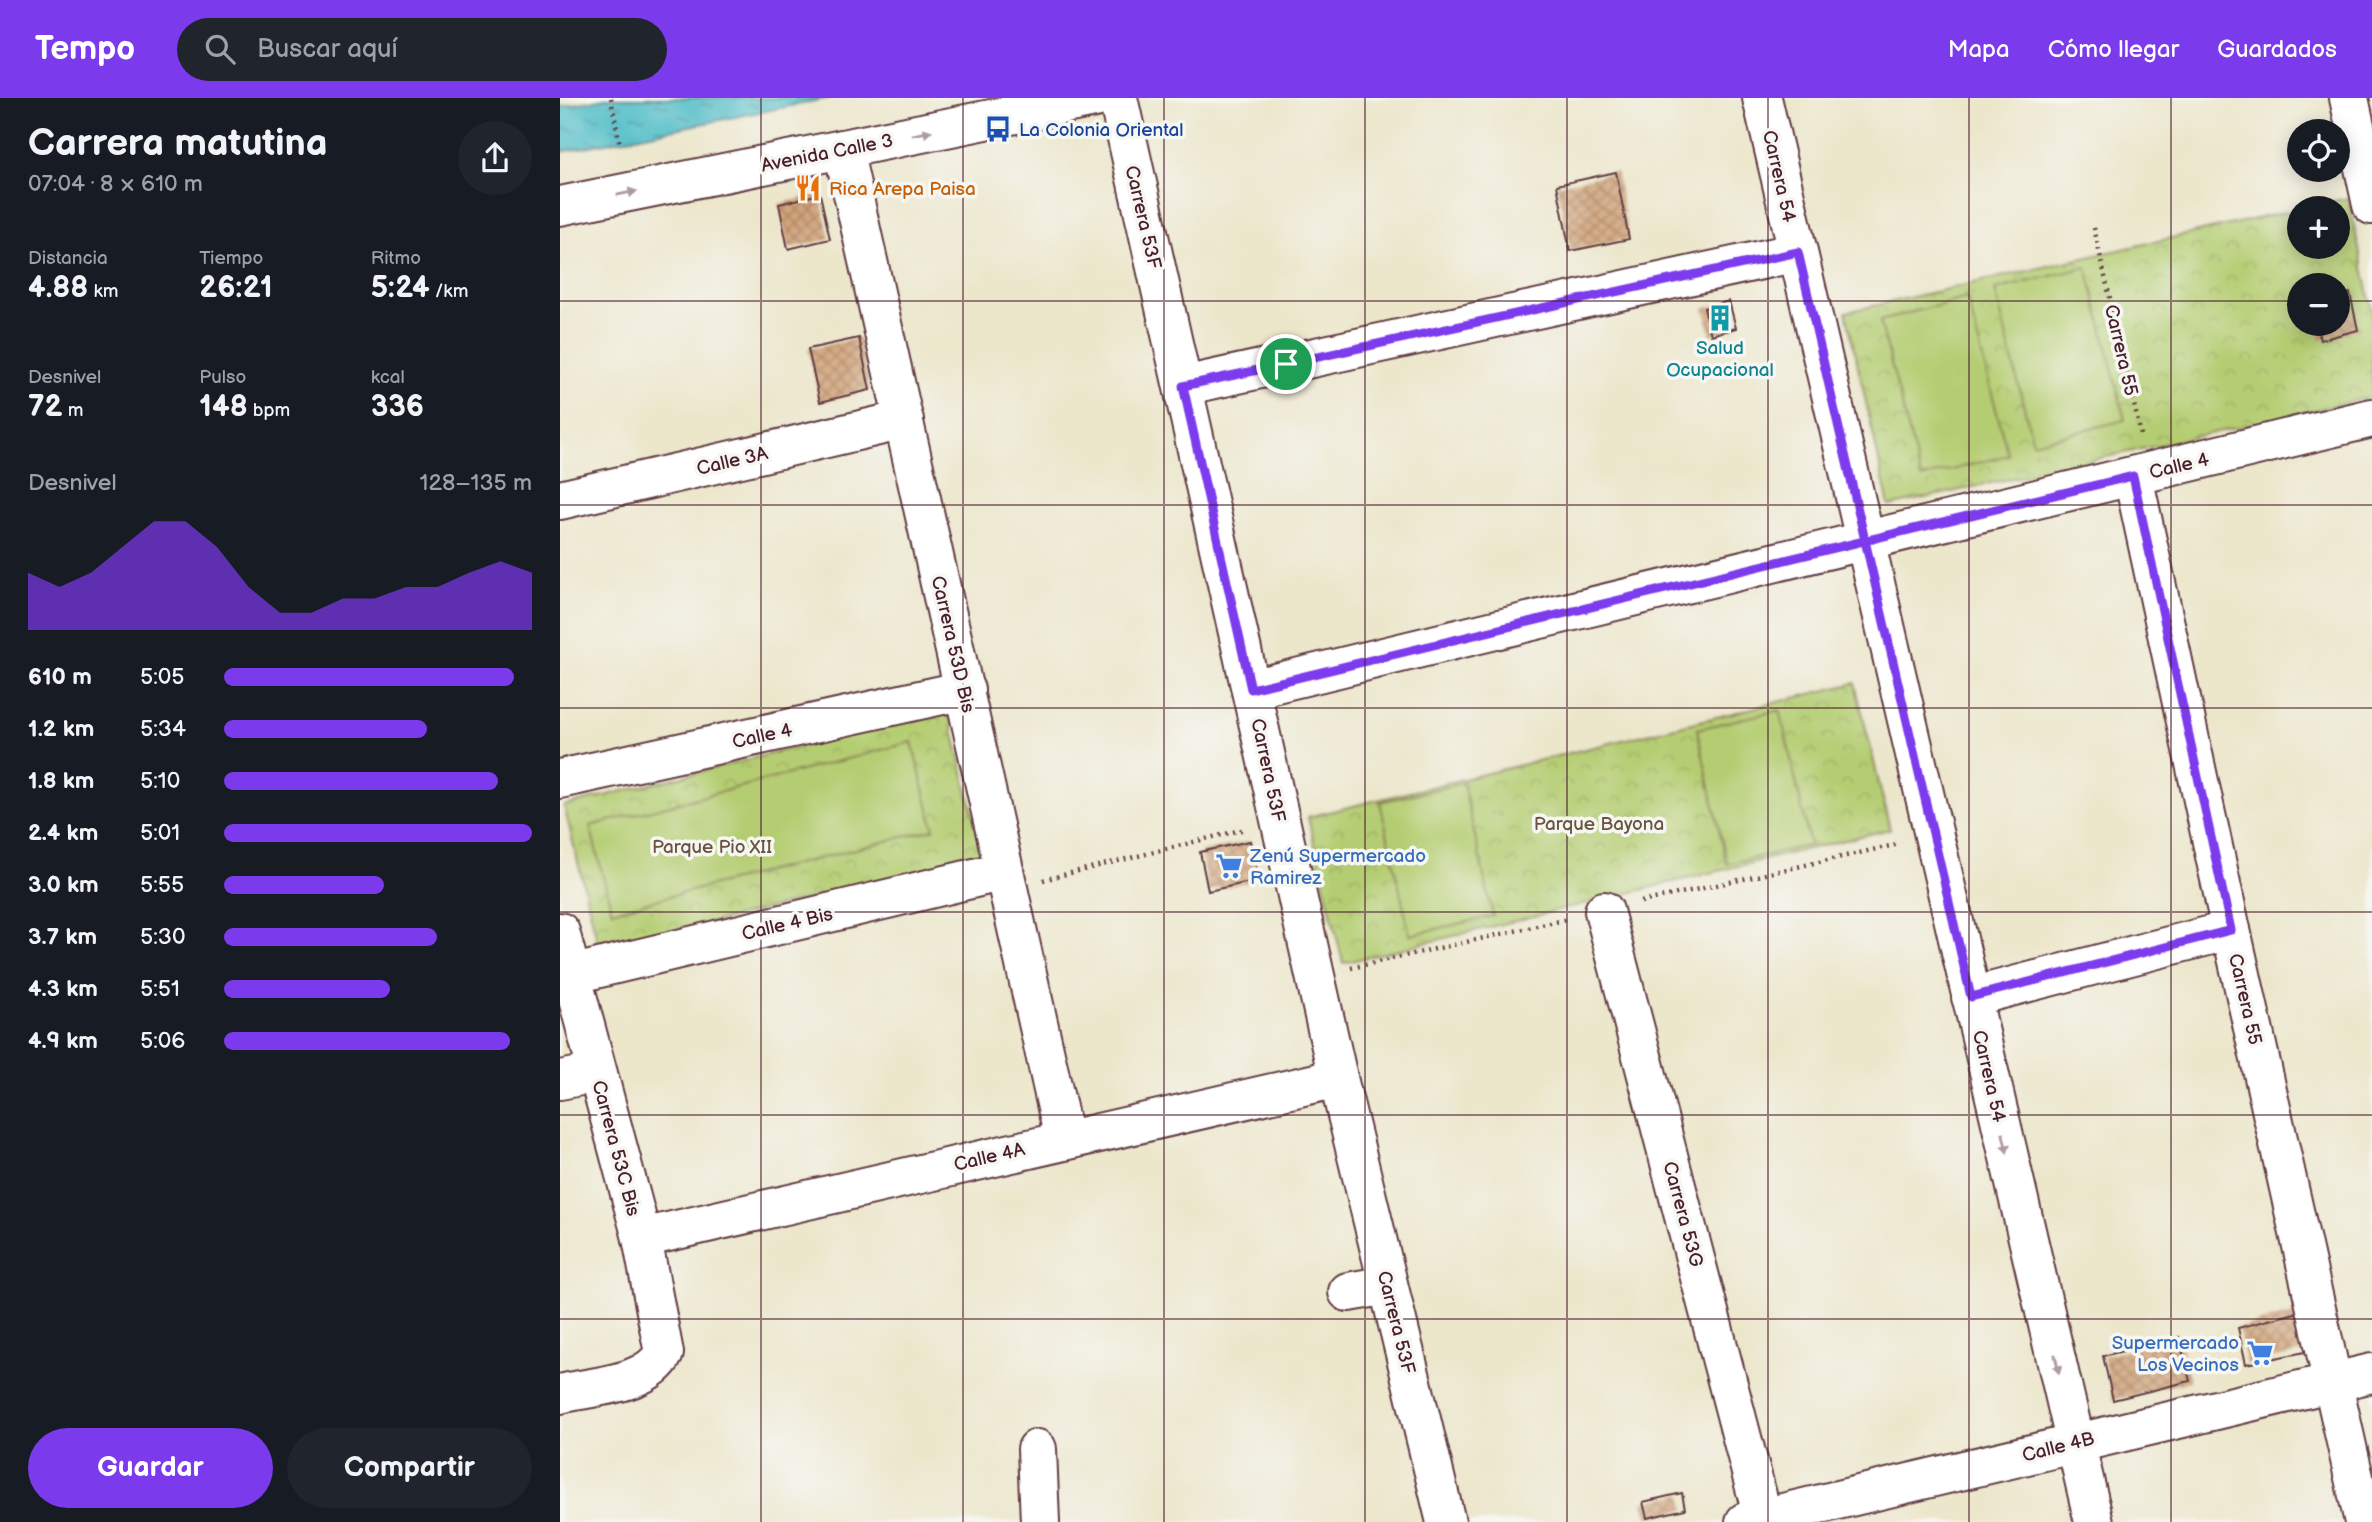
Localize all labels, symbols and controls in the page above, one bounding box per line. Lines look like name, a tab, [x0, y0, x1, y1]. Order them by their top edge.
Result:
search box	[177, 18, 667, 81]
text: Tempo	[35, 29, 135, 69]
icon: search	[201, 30, 239, 68]
text: Buscar aquí	[257, 34, 398, 65]
text: Mapa	[1948, 35, 2010, 64]
text: Cómo llegar	[2048, 35, 2179, 64]
text: Guardados	[2217, 35, 2337, 64]
bus stop icon: La Colonia Oriental	[983, 114, 1013, 144]
place label: La Colonia Oriental	[1019, 119, 1184, 142]
map controls	[2287, 119, 2350, 336]
button: locate	[2287, 119, 2350, 182]
text: Carrera matutina	[28, 121, 328, 166]
button: share	[458, 121, 532, 195]
one-way arrow	[911, 127, 933, 138]
street label: Carrera 54	[1757, 128, 1800, 225]
street label: Avenida Calle 3	[759, 129, 895, 178]
street label: Carrera 53F	[1120, 164, 1166, 272]
text: 07:04 · 8 × 610 m	[28, 170, 203, 198]
restaurant icon: Rica Arepa Paisa	[793, 173, 823, 203]
place label: Rica Arepa Paisa	[829, 178, 976, 201]
one-way arrow	[616, 187, 638, 198]
button: +	[2287, 196, 2350, 259]
text: Distancia	[28, 247, 108, 270]
text: Tiempo	[199, 247, 263, 270]
text: Ritmo	[371, 247, 421, 270]
text: 4.88	[28, 270, 88, 306]
text: 26:21	[199, 270, 273, 306]
text: 5:24	[371, 270, 430, 306]
button: −	[2287, 273, 2350, 336]
text: km	[88, 280, 119, 303]
text: /km	[430, 280, 468, 303]
street label: Carrera 55	[2099, 302, 2142, 398]
building icon: Salud Ocupacional	[1705, 303, 1735, 333]
pin	[1256, 334, 1316, 394]
place label: Salud Ocupacional	[1666, 337, 1774, 382]
icon: arrive	[1267, 345, 1305, 383]
text: Desnivel	[28, 366, 101, 389]
text: Pulso	[199, 366, 246, 389]
text: kcal	[371, 366, 405, 389]
text: 72	[28, 389, 63, 425]
text: 148	[199, 389, 248, 425]
text: 336	[371, 389, 424, 425]
text: m	[63, 399, 83, 422]
text: bpm	[248, 399, 290, 422]
street label: Calle 3A	[695, 442, 771, 481]
street label: Calle 4	[2147, 448, 2212, 484]
text: Desnivel	[28, 469, 117, 497]
text: 128–135 m	[420, 469, 532, 497]
street label: Carrera 53D Bis	[926, 574, 979, 715]
text: 610 m	[28, 663, 92, 691]
text: 5:05	[140, 663, 185, 691]
text: 1.2 km	[28, 715, 94, 743]
text: 5:34	[140, 715, 186, 743]
street label: Carrera 53F	[1245, 716, 1290, 825]
street label: Calle 4	[730, 719, 795, 754]
text: 1.8 km	[28, 767, 94, 795]
text: 5:10	[140, 767, 180, 795]
park label: Parque Bayona	[1534, 813, 1664, 836]
text: 2.4 km	[28, 819, 98, 847]
text: 5:01	[140, 819, 180, 847]
park label: Parque Pio XII	[652, 836, 772, 859]
place label: Zenú Supermercado Ramirez	[1249, 845, 1426, 890]
supermarket icon: Zenú Supermercado Ramirez	[1214, 851, 1244, 881]
text: 3.0 km	[28, 871, 99, 899]
text: 5:55	[140, 871, 184, 899]
street label: Calle 4 Bis	[740, 903, 835, 946]
text: 3.7 km	[28, 923, 97, 951]
text: 5:30	[140, 923, 186, 951]
street label: Carrera 55	[2223, 951, 2266, 1047]
text: 4.3 km	[28, 975, 98, 1003]
text: 5:51	[140, 975, 180, 1003]
text: 4.9 km	[28, 1027, 98, 1055]
text: 5:06	[140, 1027, 185, 1055]
street label: Carrera 54	[1967, 1028, 2010, 1125]
street label: Carrera 53C Bis	[586, 1078, 645, 1219]
one-way arrow	[2000, 1132, 2011, 1154]
street label: Calle 4A	[952, 1138, 1027, 1177]
street label: Carrera 53G	[1657, 1159, 1708, 1270]
street label: Carrera 53F	[1372, 1269, 1420, 1377]
place label: Supermercado Los Vecinos	[2112, 1332, 2239, 1377]
supermarket icon: Supermercado Los Vecinos	[2245, 1338, 2275, 1368]
one-way arrow	[2052, 1353, 2063, 1375]
street label: Calle 4B	[2020, 1427, 2097, 1468]
button: Guardar	[28, 1428, 273, 1508]
button: Compartir	[287, 1428, 532, 1508]

